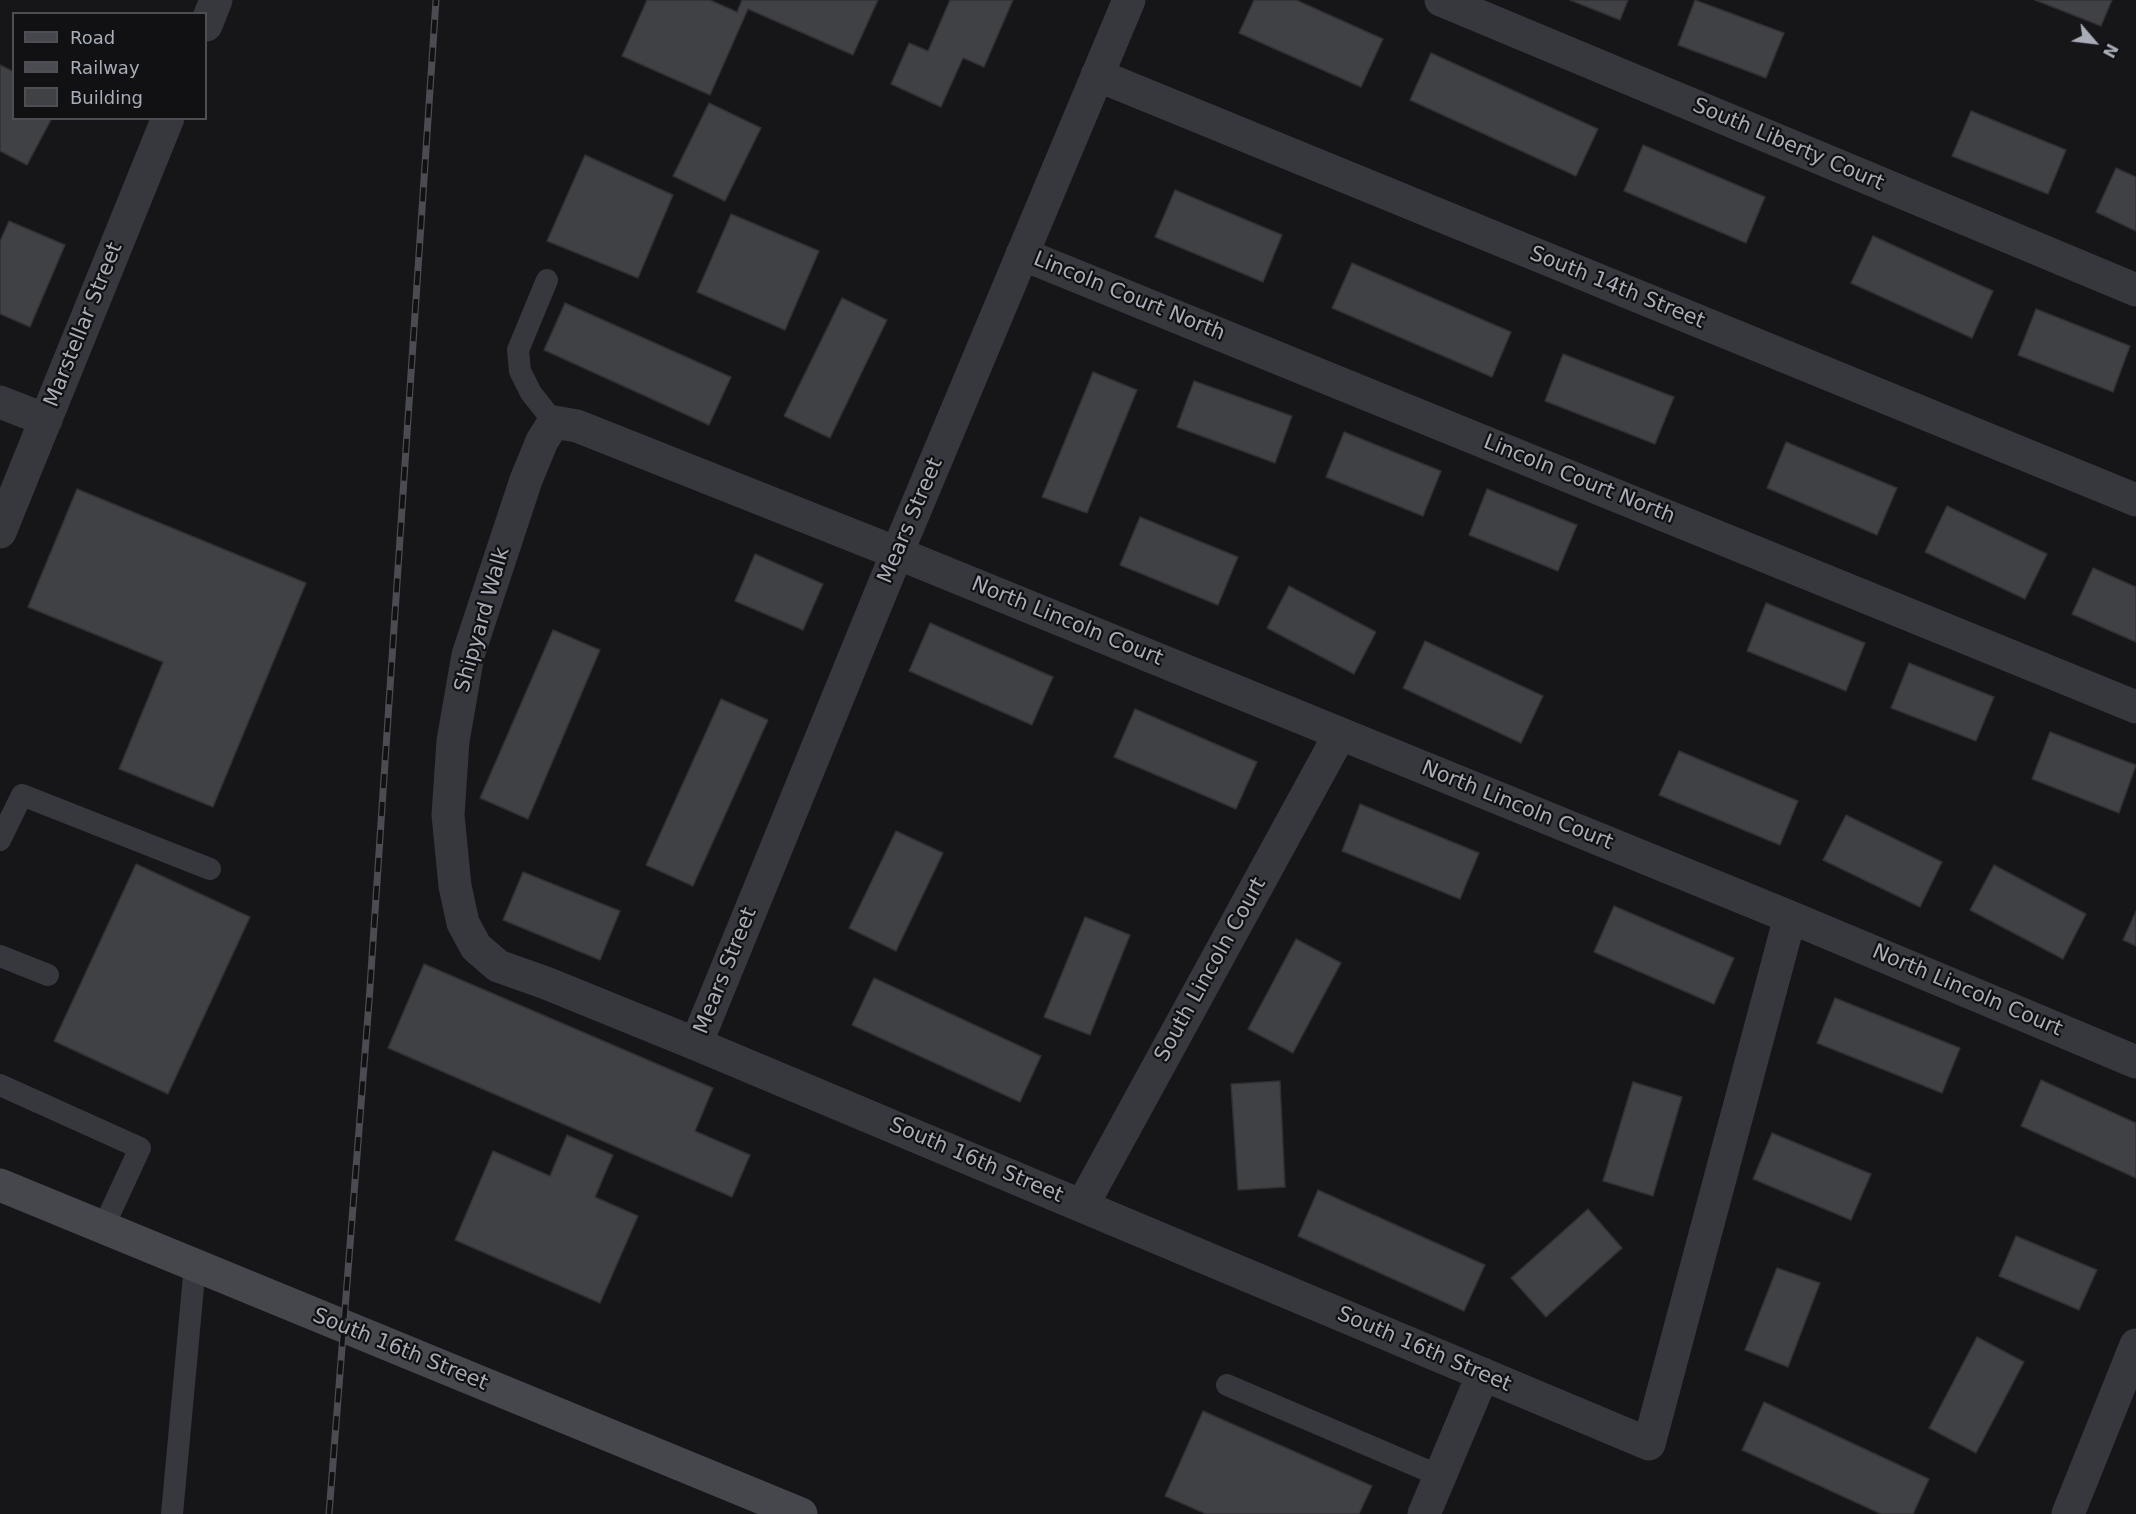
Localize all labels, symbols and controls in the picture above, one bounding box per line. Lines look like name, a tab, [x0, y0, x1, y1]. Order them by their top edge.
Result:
legend	[12, 12, 207, 120]
north arrow	[2064, 12, 2124, 72]
text: Road	[70, 27, 115, 48]
text: N	[2099, 40, 2122, 61]
text: Railway	[70, 57, 140, 78]
text: Building	[70, 87, 143, 108]
street label: South Liberty Court	[1689, 93, 1887, 197]
street label: Marstellar Street	[39, 239, 129, 411]
street label: South 14th Street	[1526, 241, 1708, 335]
street label: Lincoln Court North	[1030, 247, 1228, 347]
street label: Lincoln Court North	[1480, 430, 1678, 530]
street label: Mears Street	[873, 454, 949, 588]
street label: Shipyard Walk	[450, 545, 516, 695]
street label: North Lincoln Court	[968, 572, 1166, 672]
street label: North Lincoln Court	[1418, 756, 1616, 856]
street label: South Lincoln Court	[1150, 874, 1272, 1066]
street label: Mears Street	[689, 904, 763, 1038]
street label: North Lincoln Court	[1868, 940, 2066, 1042]
street label: South 16th Street	[885, 1113, 1067, 1209]
street label: South 16th Street	[1333, 1302, 1515, 1398]
street label: South 16th Street	[309, 1303, 491, 1397]

